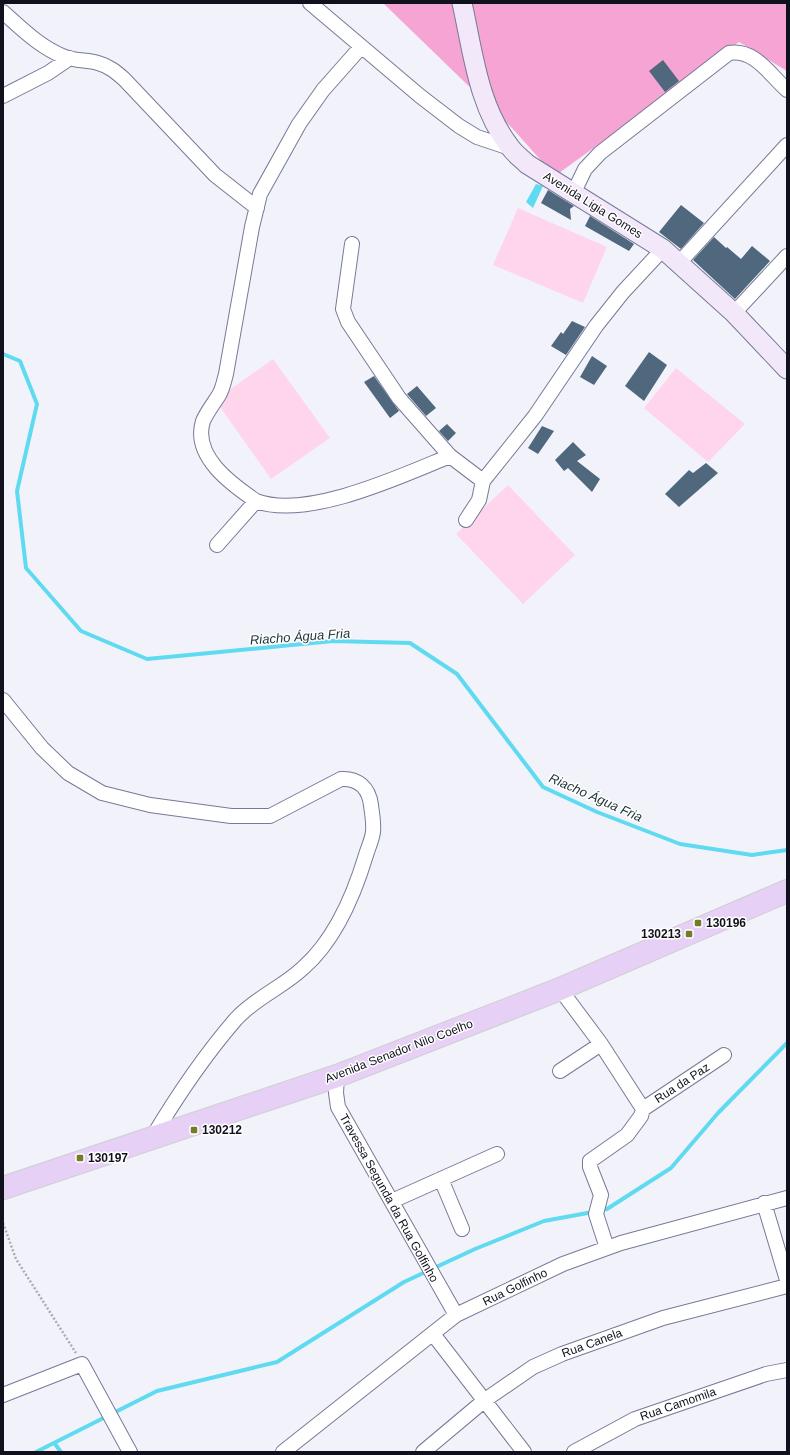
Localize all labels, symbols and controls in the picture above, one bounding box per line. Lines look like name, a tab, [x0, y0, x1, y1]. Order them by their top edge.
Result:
street label: Avenida Ligia Gomes	[541, 169, 645, 241]
water label: Riacho Água Fria	[249, 626, 351, 647]
water label: Riacho Água Fria	[547, 770, 645, 825]
place label: 130196	[706, 916, 746, 930]
marker: 130196	[693, 918, 703, 928]
place label: 130213	[641, 927, 681, 941]
marker: 130213	[684, 929, 694, 939]
street label: Avenida Senador Nilo Coelho	[323, 1016, 475, 1086]
street label: Rua da Paz	[652, 1060, 712, 1106]
street label: Travessa Segunda da Rua Golfinho	[337, 1111, 441, 1285]
place label: 130212	[202, 1123, 242, 1137]
marker: 130212	[189, 1125, 199, 1135]
place label: 130197	[88, 1151, 128, 1165]
marker: 130197	[75, 1153, 85, 1163]
street label: Rua Golfinho	[480, 1265, 550, 1309]
street label: Rua Canela	[560, 1325, 624, 1360]
street label: Rua Camomila	[638, 1384, 718, 1424]

